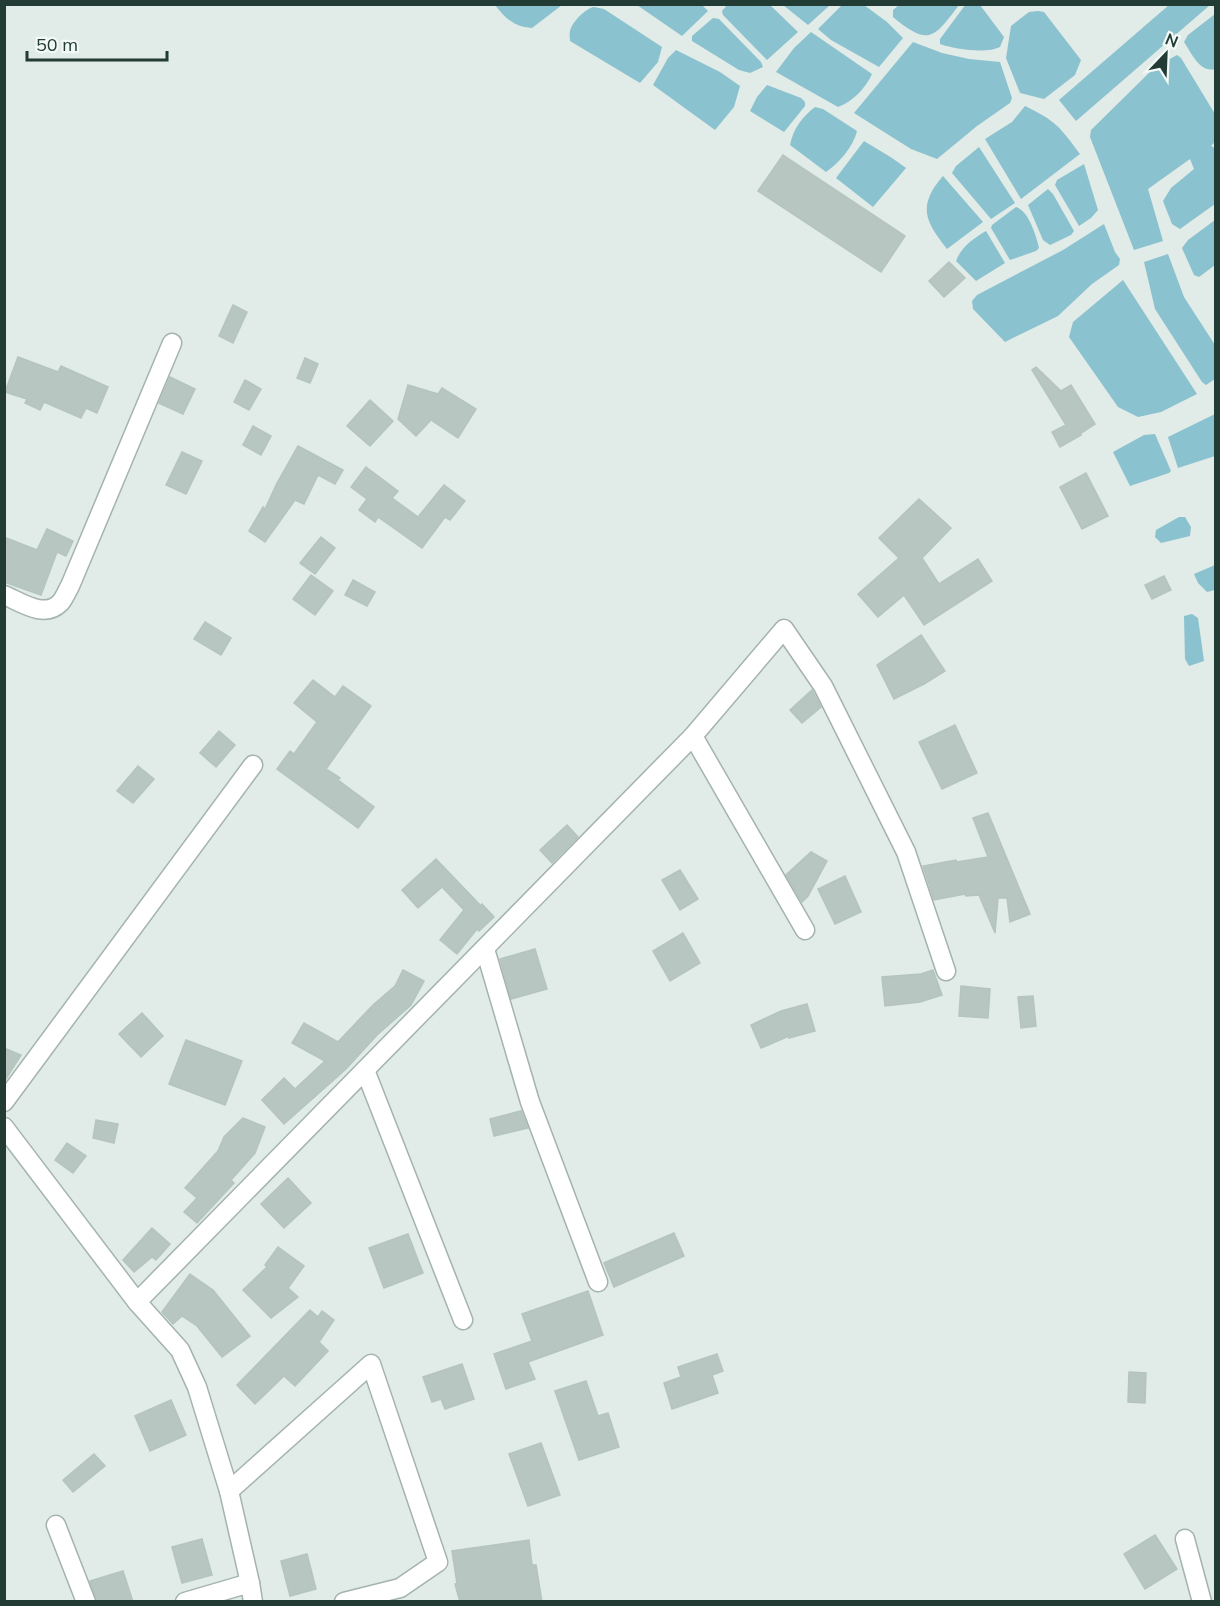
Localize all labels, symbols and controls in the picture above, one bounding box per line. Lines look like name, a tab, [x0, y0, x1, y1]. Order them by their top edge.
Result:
scale bar	[27, 24, 166, 62]
north arrow	[1136, 24, 1196, 84]
text: N	[1162, 29, 1181, 52]
text: 50 m	[36, 33, 78, 56]

